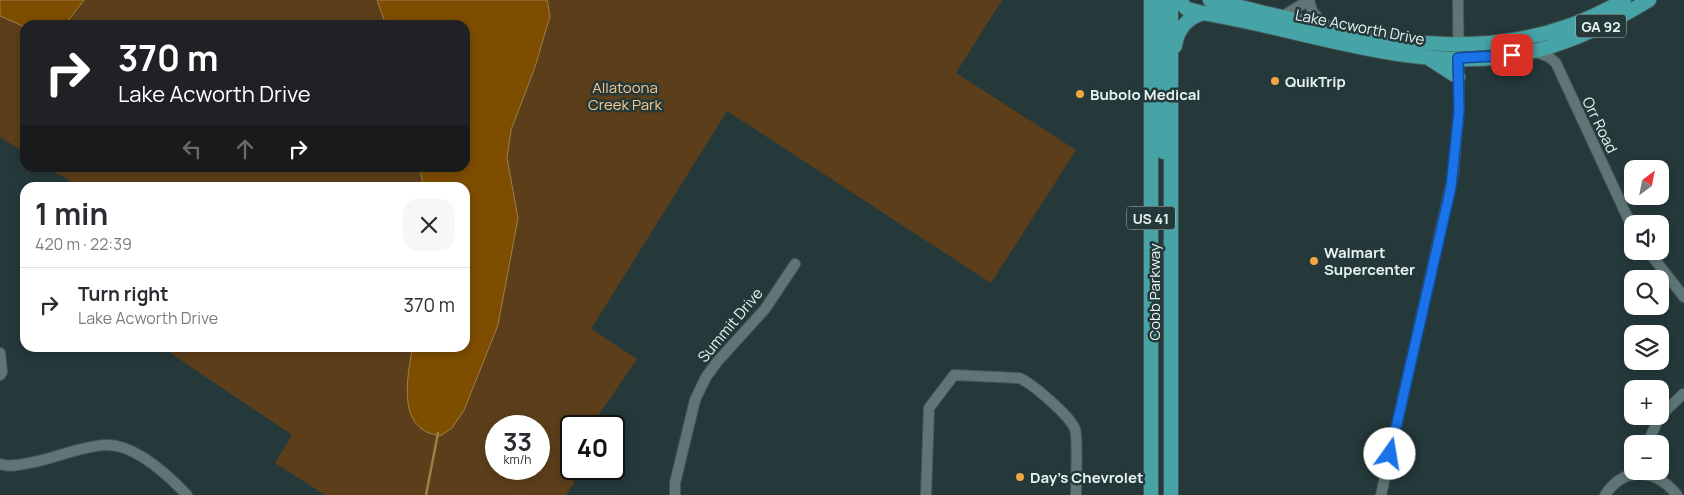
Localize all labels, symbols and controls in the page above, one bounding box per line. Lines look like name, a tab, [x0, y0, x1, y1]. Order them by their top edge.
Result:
street label: Lake Acworth Drive	[1294, 4, 1427, 50]
road number: GA 92	[1576, 15, 1626, 38]
text: 370 m	[118, 34, 219, 82]
pin	[1491, 34, 1533, 76]
icon: right	[35, 40, 100, 105]
icon: arrive	[1498, 41, 1526, 69]
place label: QuikTrip	[1285, 71, 1346, 92]
marker: QuikTrip	[1269, 75, 1281, 87]
park label: Allatoona Creek Park	[588, 77, 662, 115]
text: Lake Acworth Drive	[118, 79, 311, 109]
place label: Bubolo Medical	[1090, 84, 1201, 105]
marker: Bubolo Medical	[1074, 88, 1086, 100]
street label: Orr Road	[1577, 93, 1623, 157]
icon: left	[178, 135, 206, 163]
icon: ahead	[231, 135, 259, 163]
icon: right	[284, 135, 312, 163]
north arrow	[1624, 160, 1669, 205]
map controls	[1624, 160, 1669, 480]
text: 1 min	[35, 193, 108, 234]
button: close	[403, 199, 455, 251]
road number: US 41	[1127, 207, 1175, 230]
button: sound	[1624, 215, 1669, 260]
text: 420 m · 22:39	[35, 233, 132, 255]
place label: Walmart Supercenter	[1324, 242, 1415, 280]
street label: Cobb Parkway	[1144, 243, 1165, 341]
marker: Walmart Supercenter	[1308, 255, 1320, 267]
button: search	[1624, 270, 1669, 315]
text: Turn right	[78, 281, 168, 307]
street label: Summit Drive	[693, 283, 767, 367]
icon: right	[35, 291, 63, 319]
text: 370 m	[403, 292, 455, 318]
text: Lake Acworth Drive	[78, 307, 218, 329]
button: layers	[1624, 325, 1669, 370]
button: +	[1624, 380, 1669, 425]
speed limit sign: 40	[560, 415, 625, 480]
text: 33	[503, 424, 532, 459]
position arrow	[1363, 427, 1415, 479]
button: −	[1624, 435, 1669, 480]
text: km/h	[504, 451, 531, 468]
place label: Day's Chevrolet	[1030, 467, 1144, 488]
marker: Day's Chevrolet	[1014, 471, 1026, 483]

